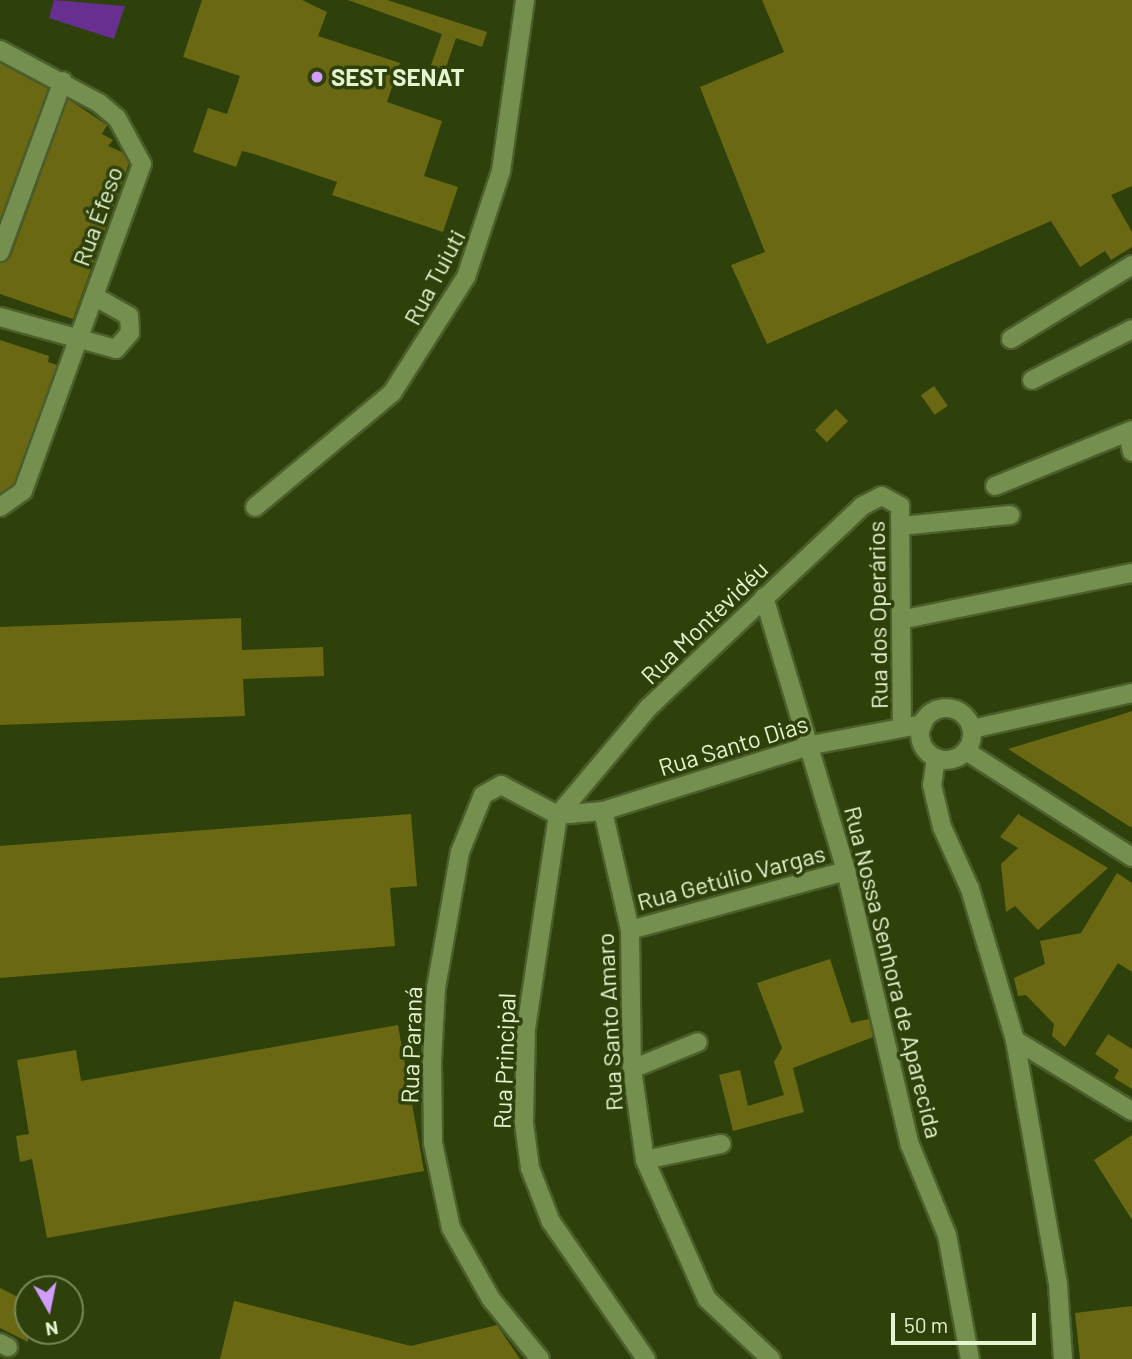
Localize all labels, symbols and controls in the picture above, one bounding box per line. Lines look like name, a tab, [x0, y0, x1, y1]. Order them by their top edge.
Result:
place label: SEST SENAT	[331, 63, 465, 91]
marker: SEST SENAT	[309, 69, 325, 85]
street label: Rua Éfeso	[66, 162, 128, 270]
street label: Rua Tuiuti	[397, 224, 471, 330]
street label: Rua dos Operários	[861, 521, 893, 709]
street label: Rua Montevidéu	[635, 554, 773, 690]
street label: Rua Santo Dias	[655, 709, 811, 781]
street label: Rua Nossa Senhora de Aparecida	[839, 803, 949, 1141]
street label: Rua Getúlio Vargas	[634, 838, 828, 916]
street label: Rua Santo Amaro	[590, 932, 628, 1112]
street label: Rua Paraná	[395, 986, 427, 1104]
street label: Rua Principal	[487, 992, 521, 1130]
north arrow	[14, 1275, 84, 1345]
scale bar	[894, 1300, 1039, 1344]
text: 50 m	[904, 1312, 948, 1337]
text: N	[44, 1317, 60, 1342]

